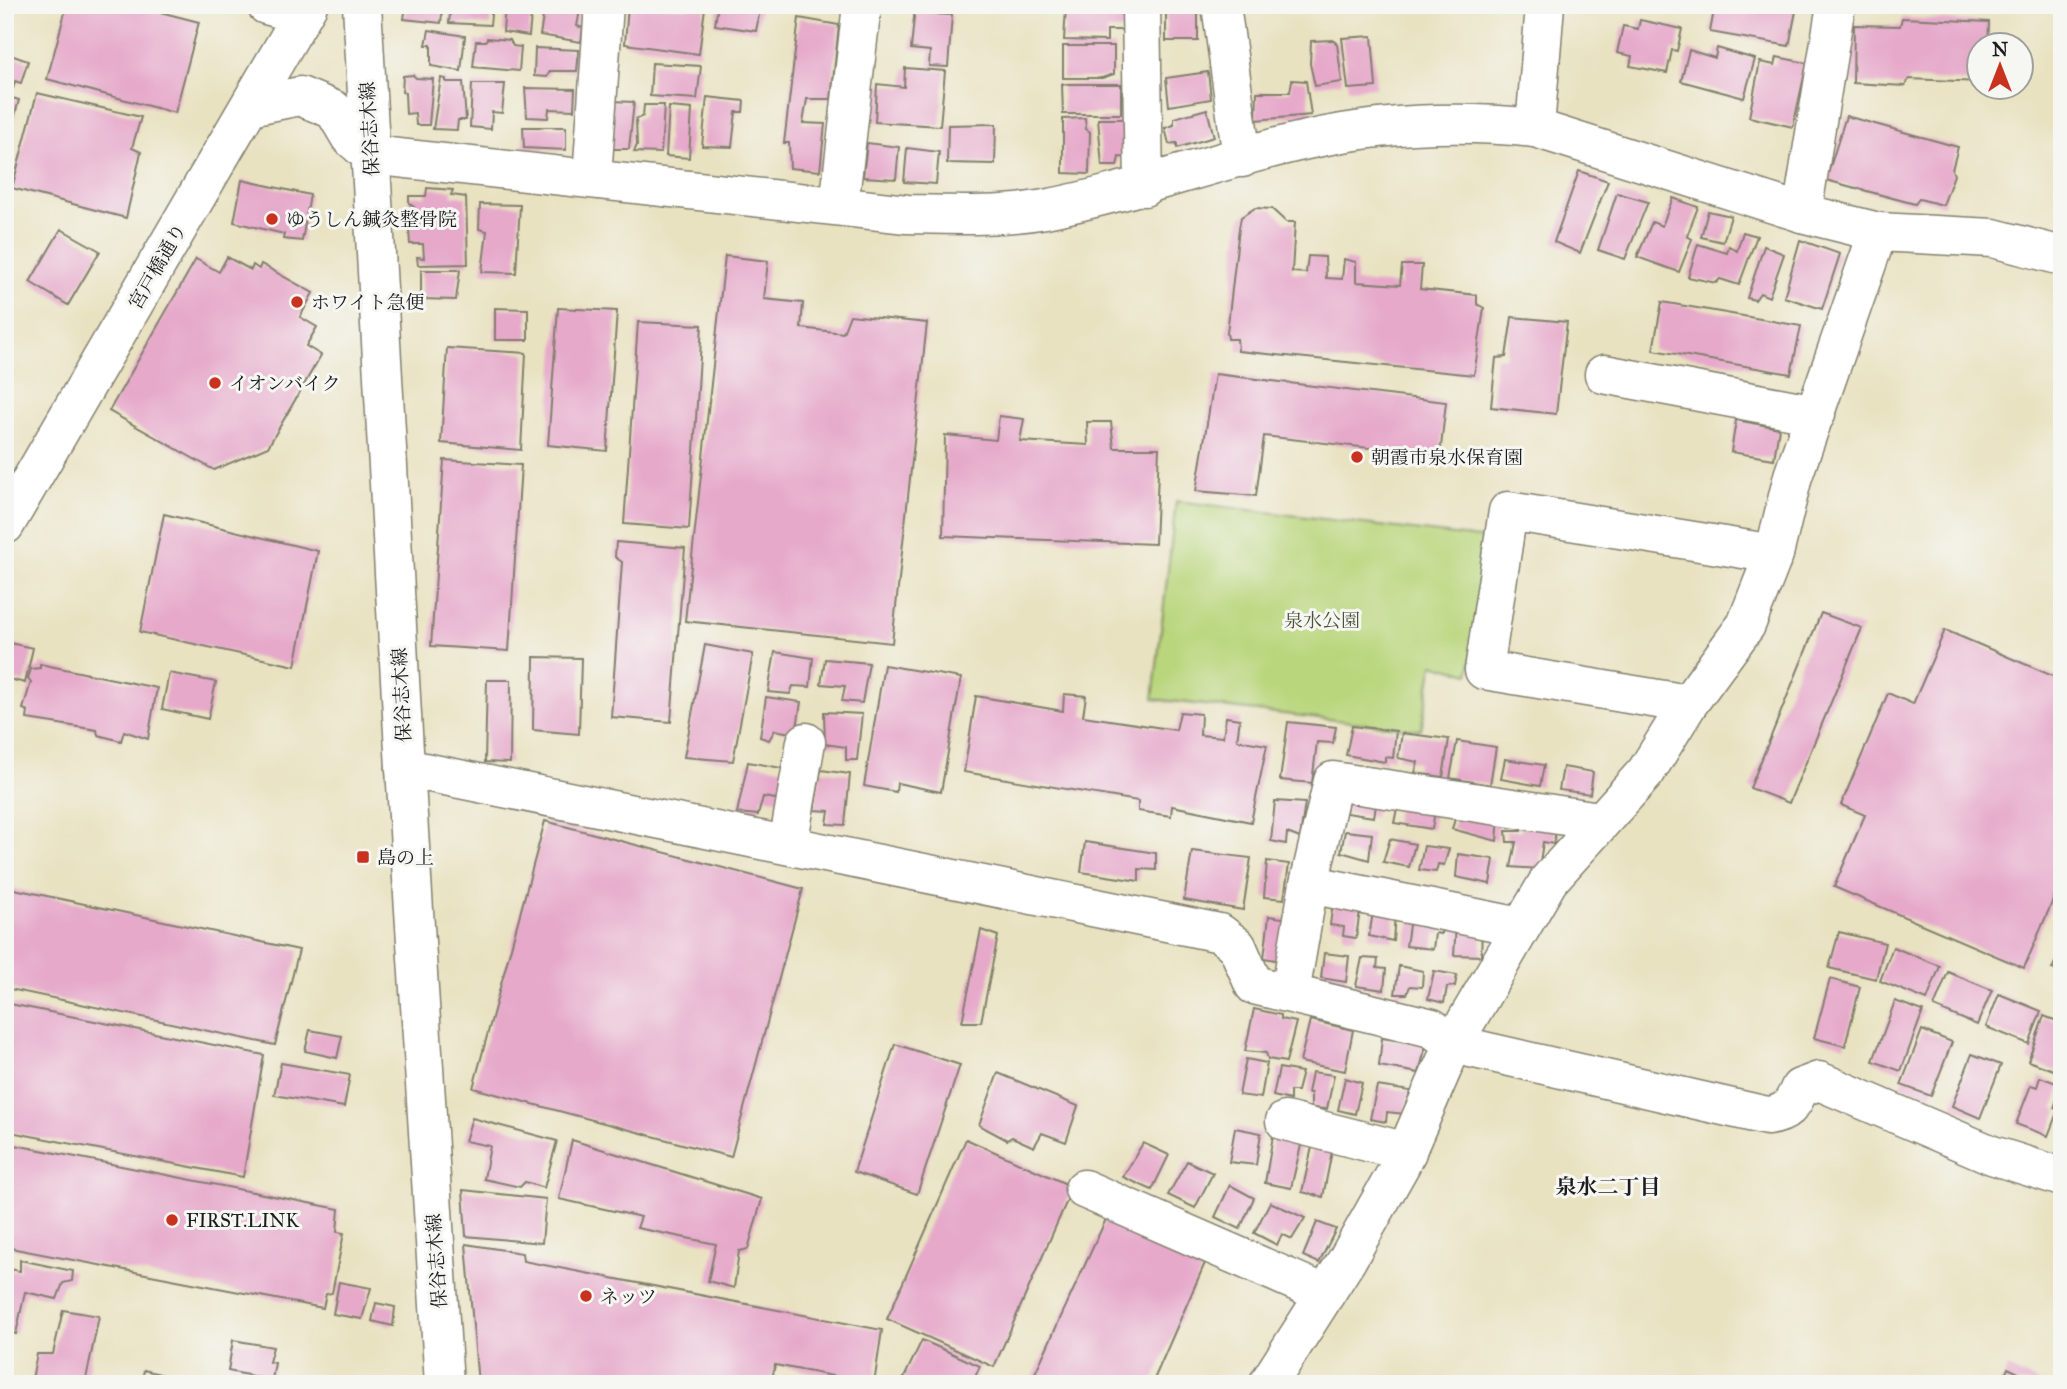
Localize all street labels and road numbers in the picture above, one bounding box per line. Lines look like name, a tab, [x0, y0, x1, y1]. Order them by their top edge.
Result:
street label: 保谷志木線	[356, 81, 383, 177]
street label: 宮戸橋通り	[124, 219, 191, 313]
street label: 保谷志木線	[388, 647, 415, 743]
street label: 保谷志木線	[422, 1213, 451, 1309]

